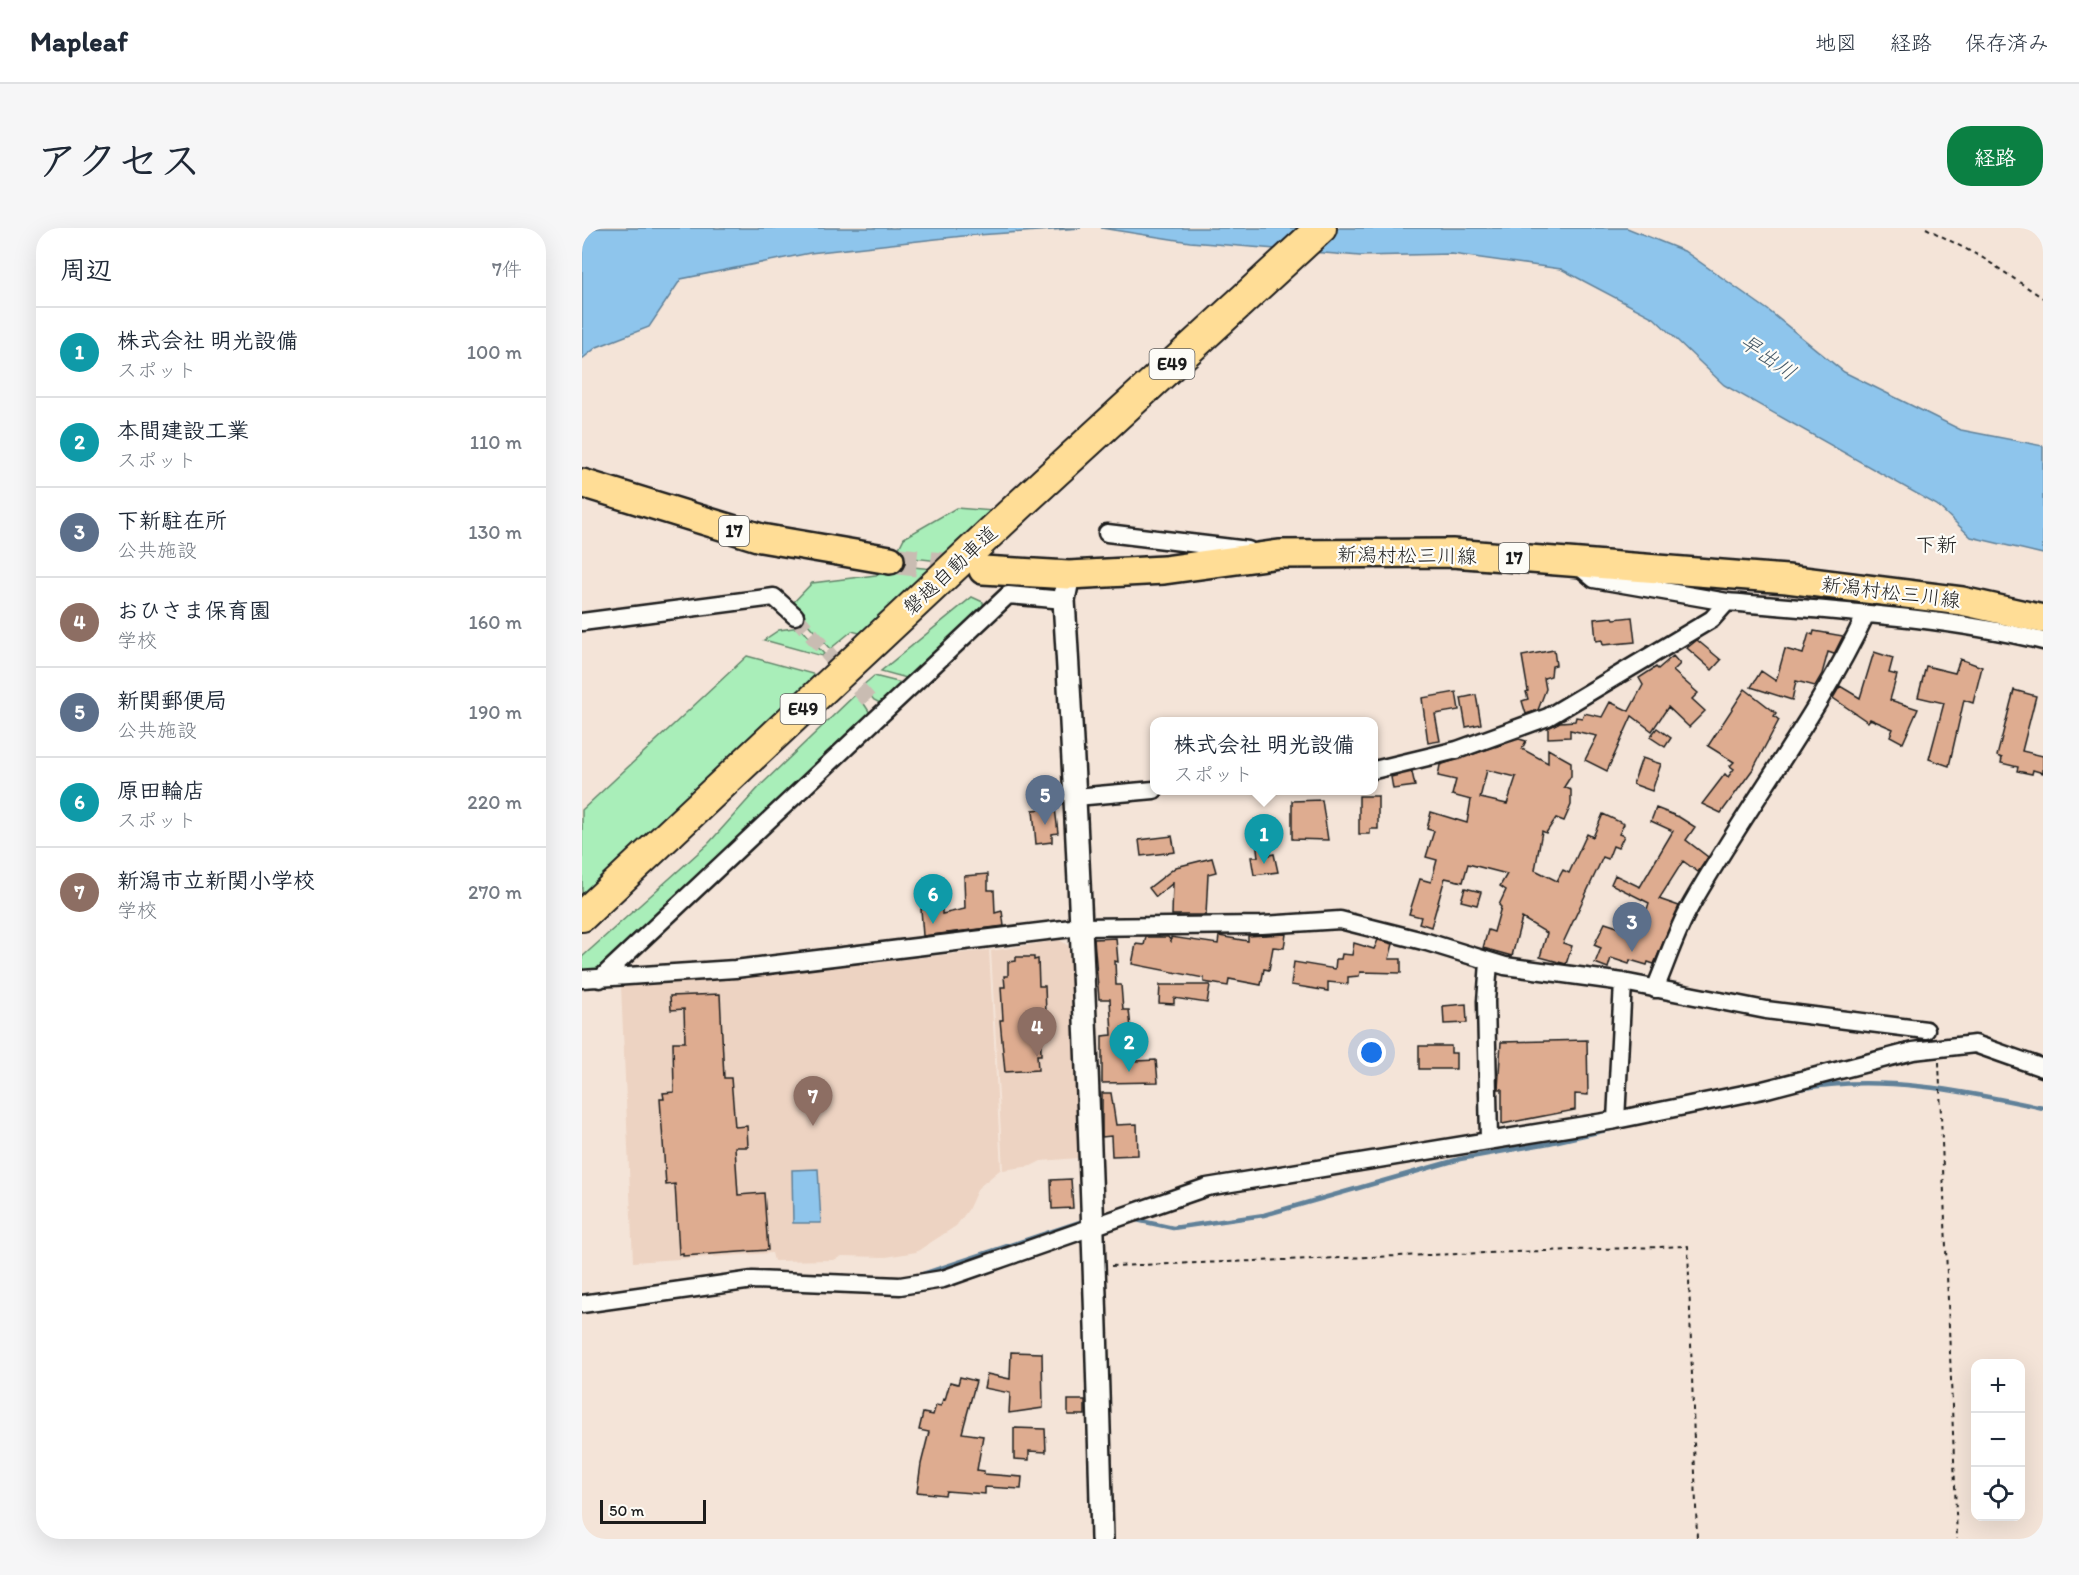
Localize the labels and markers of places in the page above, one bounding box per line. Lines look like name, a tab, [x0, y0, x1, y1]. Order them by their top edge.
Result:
pin: 5	[1026, 776, 1064, 825]
pin: 1	[1244, 814, 1284, 864]
pin: 6	[914, 874, 952, 924]
pin: 3	[1612, 902, 1652, 952]
pin: 4	[1018, 1008, 1056, 1057]
pin: 2	[1110, 1022, 1148, 1072]
pin: 7	[794, 1076, 832, 1126]

